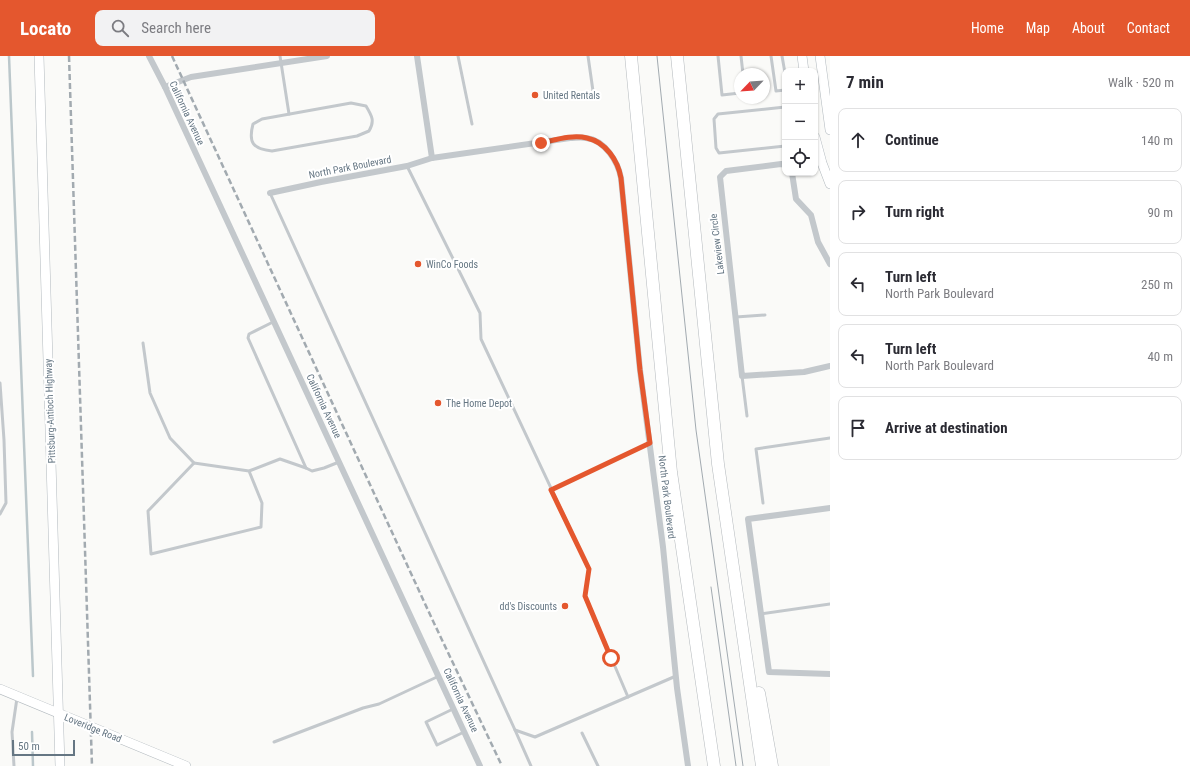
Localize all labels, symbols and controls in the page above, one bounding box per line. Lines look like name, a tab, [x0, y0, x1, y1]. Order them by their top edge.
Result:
search box	[95, 10, 375, 46]
text: Locato	[20, 17, 71, 40]
icon: search	[109, 17, 131, 39]
text: Search here	[141, 19, 211, 37]
text: Home	[971, 20, 1004, 36]
text: Map	[1026, 20, 1050, 36]
text: About	[1072, 20, 1105, 36]
text: Contact	[1127, 20, 1170, 36]
north arrow	[734, 68, 770, 104]
map controls	[782, 68, 818, 176]
button: +	[782, 68, 818, 104]
text: 7 min	[846, 72, 884, 92]
text: Walk · 520 m	[1108, 75, 1174, 90]
street label: California Avenue	[167, 79, 207, 147]
marker: United Rentals	[530, 90, 540, 100]
place label: United Rentals	[543, 90, 601, 101]
button: −	[782, 104, 818, 140]
icon: ahead	[847, 129, 869, 151]
text: Continue	[885, 131, 939, 149]
text: 140 m	[1141, 133, 1173, 148]
route end	[532, 134, 550, 152]
button: locate	[782, 140, 818, 176]
street label: North Park Boulevard	[308, 154, 392, 180]
icon: right	[847, 201, 869, 223]
text: Turn right	[885, 203, 944, 221]
text: 90 m	[1147, 205, 1173, 220]
street label: Lakeview Circle	[708, 213, 726, 275]
marker: WinCo Foods	[413, 259, 423, 269]
place label: WinCo Foods	[426, 259, 478, 270]
text: Turn left	[885, 268, 936, 286]
icon: left	[847, 273, 869, 295]
text: 250 m	[1141, 277, 1173, 292]
text: North Park Boulevard	[885, 286, 994, 301]
text: Turn left	[885, 340, 936, 358]
icon: left	[847, 345, 869, 367]
text: 40 m	[1147, 349, 1173, 364]
street label: Pittsburg-Antioch Highway	[43, 358, 57, 464]
text: North Park Boulevard	[885, 358, 994, 373]
street label: California Avenue	[304, 372, 344, 440]
marker: The Home Depot	[433, 398, 443, 408]
place label: The Home Depot	[446, 398, 512, 409]
icon: arrive	[847, 417, 869, 439]
text: Arrive at destination	[885, 419, 1008, 437]
street label: North Park Boulevard	[656, 455, 678, 539]
place label: dd's Discounts	[499, 601, 557, 612]
marker: dd's Discounts	[560, 601, 570, 611]
route start	[602, 649, 620, 667]
street label: California Avenue	[441, 666, 481, 734]
street label: Loveridge Road	[63, 711, 123, 745]
scale bar	[12, 738, 75, 757]
text: 50 m	[18, 740, 40, 753]

